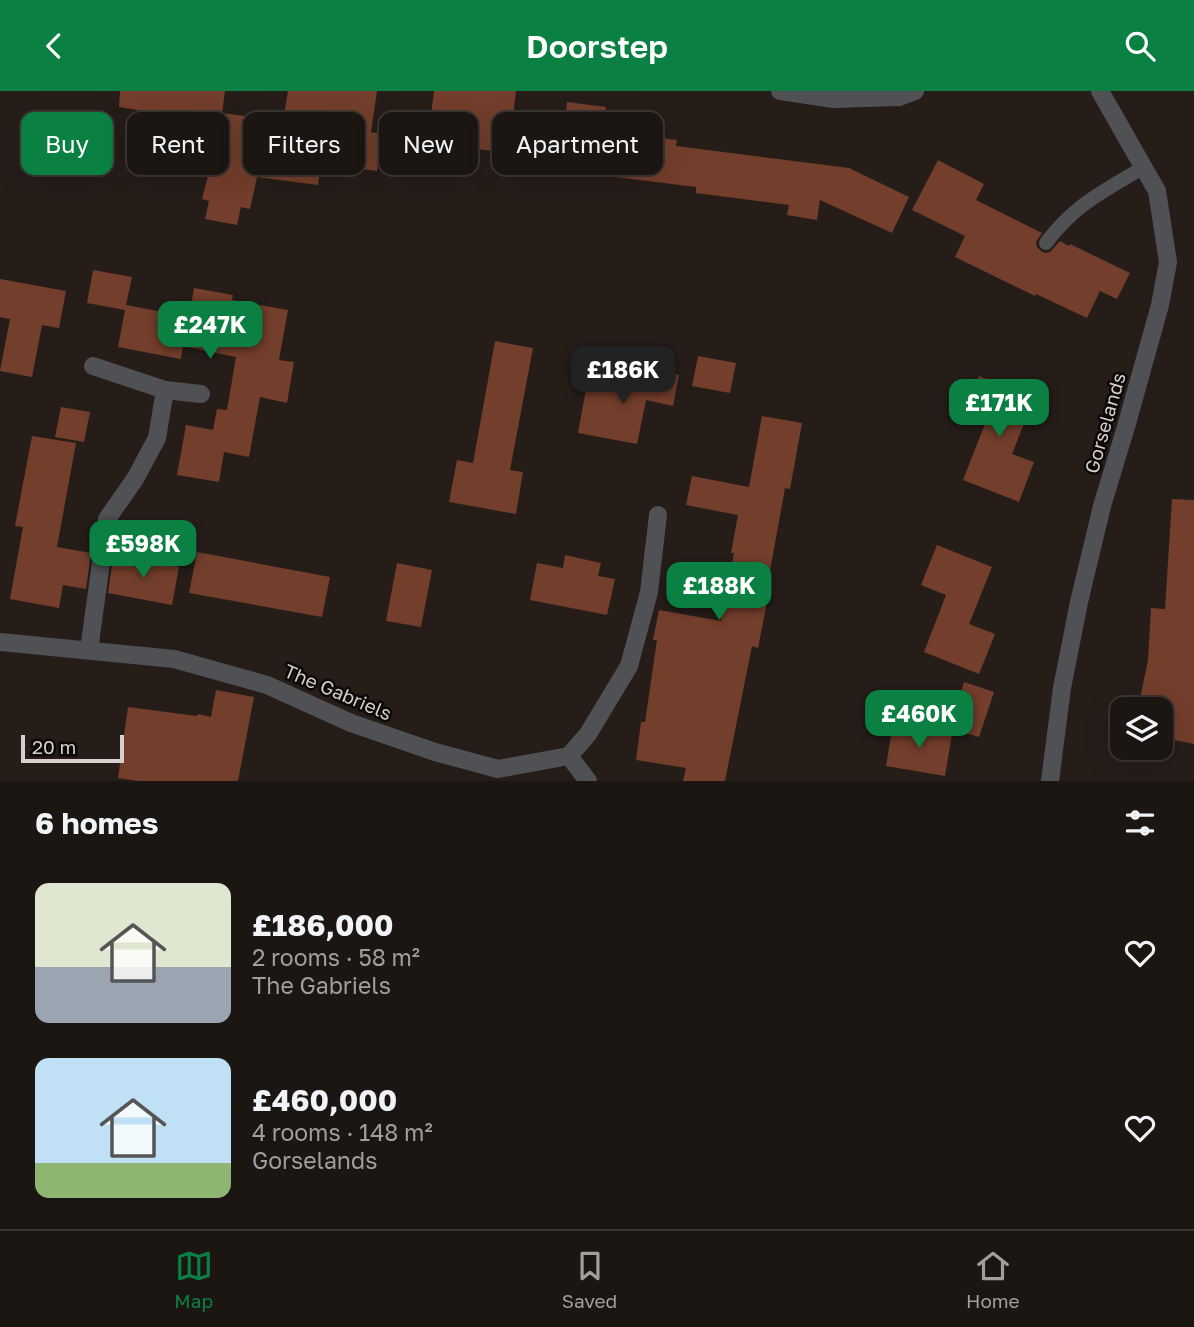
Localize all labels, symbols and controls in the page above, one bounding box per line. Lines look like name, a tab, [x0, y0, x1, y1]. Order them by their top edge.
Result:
icon: back	[35, 27, 73, 65]
text: Doorstep	[526, 27, 668, 65]
icon: search	[1121, 27, 1159, 65]
chip: Buy	[21, 112, 113, 175]
chip: Rent	[127, 112, 229, 175]
chip: Filters	[243, 112, 365, 175]
chip: New	[379, 112, 478, 175]
chip: Apartment	[492, 112, 663, 175]
pin: £247K	[161, 301, 259, 361]
text: £247K	[174, 310, 246, 338]
pin: £186K	[574, 347, 672, 406]
text: £186K	[586, 355, 660, 383]
street label: Gorselands	[1079, 370, 1130, 476]
pin: £171K	[950, 379, 1048, 439]
text: £171K	[965, 388, 1033, 416]
pin: £598K	[94, 521, 192, 580]
text: £598K	[105, 529, 181, 557]
pin: £188K	[670, 563, 768, 622]
text: £188K	[682, 571, 756, 599]
street label: The Gabriels	[281, 659, 395, 725]
pin: £460K	[870, 691, 968, 750]
map controls	[1110, 697, 1173, 760]
button: layers	[1110, 697, 1173, 760]
text: £460K	[881, 699, 957, 727]
scale bar	[21, 732, 124, 764]
text: 20 m	[32, 735, 76, 758]
icon: filters	[1121, 804, 1159, 842]
text: 6 homes	[35, 805, 158, 841]
text: £186,000	[252, 907, 394, 943]
icon: home	[91, 911, 175, 995]
icon: heart	[1121, 934, 1159, 972]
text: 2 rooms · 58 m²	[252, 943, 420, 971]
text: The Gabriels	[252, 971, 391, 999]
text: £460,000	[252, 1082, 397, 1118]
icon: home	[91, 1086, 175, 1170]
icon: heart	[1121, 1109, 1159, 1147]
text: 4 rooms · 148 m²	[252, 1118, 433, 1146]
text: Gorselands	[252, 1146, 377, 1174]
tab: Map	[174, 1247, 213, 1312]
tab: Saved	[562, 1247, 617, 1312]
tab: Home	[966, 1247, 1020, 1312]

